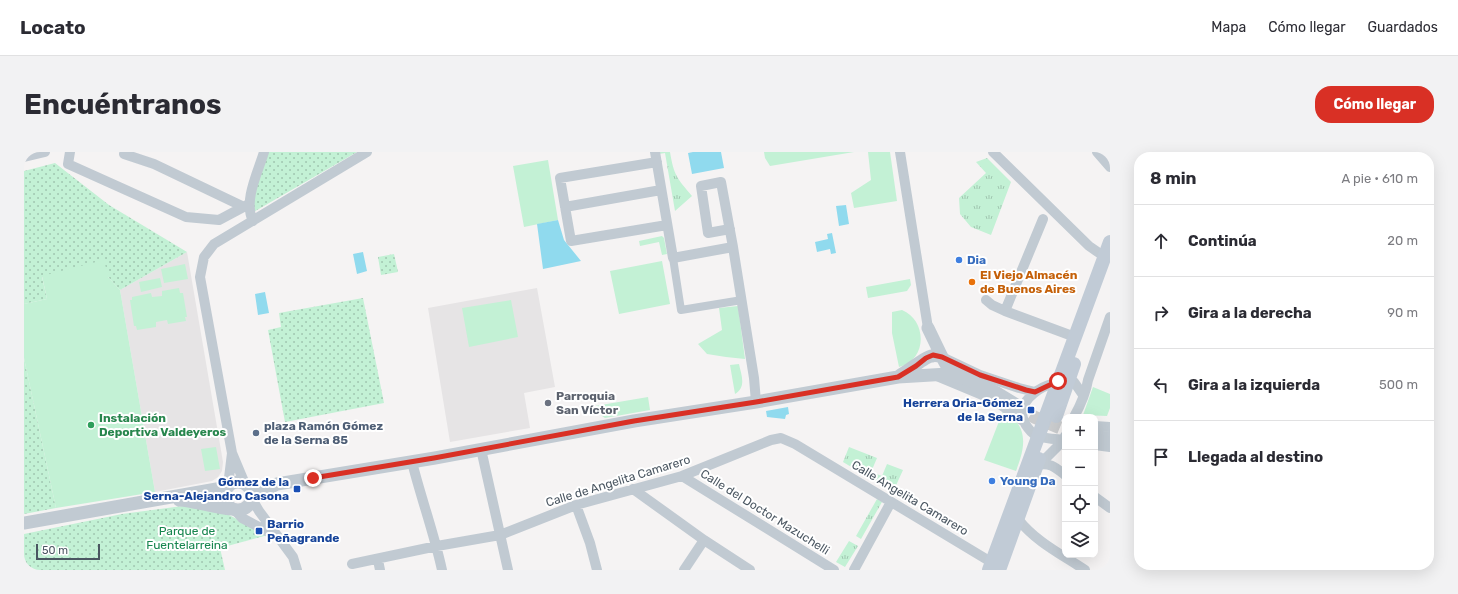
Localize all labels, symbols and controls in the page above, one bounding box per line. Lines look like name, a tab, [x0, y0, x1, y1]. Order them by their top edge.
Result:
text: Locato	[20, 16, 86, 39]
text: Mapa	[1211, 19, 1246, 36]
text: Cómo llegar	[1268, 19, 1346, 36]
text: Guardados	[1368, 19, 1438, 36]
button: Cómo llegar	[1315, 86, 1434, 123]
text: Encuéntranos	[24, 88, 222, 121]
text: 8 min	[1150, 168, 1197, 188]
text: A pie · 610 m	[1342, 171, 1418, 186]
icon: ahead	[1150, 230, 1172, 252]
text: Continúa	[1188, 232, 1257, 250]
text: 20 m	[1387, 233, 1418, 248]
place label: Dia	[967, 253, 986, 267]
marker: Dia	[954, 255, 964, 265]
place label: El Viejo Almacén de Buenos Aires	[980, 268, 1078, 296]
marker: El Viejo Almacén de Buenos Aires	[967, 277, 977, 287]
icon: right	[1150, 302, 1172, 324]
text: Gira a la derecha	[1188, 304, 1312, 322]
text: 90 m	[1387, 305, 1418, 320]
route start	[1049, 372, 1067, 390]
icon: left	[1150, 374, 1172, 396]
text: Gira a la izquierda	[1188, 376, 1320, 394]
text: 500 m	[1379, 377, 1418, 392]
place label: Parroquia San Víctor	[556, 389, 619, 417]
place label: Herrera Oria-Gómez de la Serna	[903, 396, 1023, 424]
marker: Parroquia San Víctor	[543, 398, 553, 408]
marker: Herrera Oria-Gómez de la Serna	[1026, 405, 1036, 415]
place label: Instalación Deportiva Valdeyeros	[99, 411, 227, 439]
map controls	[1062, 414, 1098, 558]
button: +	[1062, 414, 1098, 450]
place label: plaza Ramón Gómez de la Serna 85	[264, 419, 383, 447]
marker: Instalación Deportiva Valdeyeros	[86, 420, 96, 430]
marker: plaza Ramón Gómez de la Serna 85	[251, 428, 261, 438]
icon: arrive	[1150, 446, 1172, 468]
text: Llegada al destino	[1188, 448, 1323, 466]
button: −	[1062, 450, 1098, 486]
street label: Calle de Angelita Camarero	[544, 452, 692, 510]
street label: Calle Angelita Camarero	[849, 458, 971, 538]
street label: Calle del Doctor Mazuchelli	[698, 467, 832, 558]
route end	[304, 469, 322, 487]
place label: Young Da	[1000, 474, 1056, 488]
place label: Gómez de la Serna-Alejandro Casona	[143, 475, 289, 503]
marker: Young Da	[987, 476, 997, 486]
marker: Gómez de la Serna-Alejandro Casona	[292, 484, 302, 494]
button: locate	[1062, 486, 1098, 522]
place label: Barrio Peñagrande	[267, 517, 339, 545]
button: layers	[1062, 522, 1098, 558]
park label: Parque de Fuentelarreina	[146, 524, 228, 552]
marker: Barrio Peñagrande	[254, 526, 264, 536]
scale bar	[36, 542, 100, 561]
text: 50 m	[42, 544, 68, 557]

